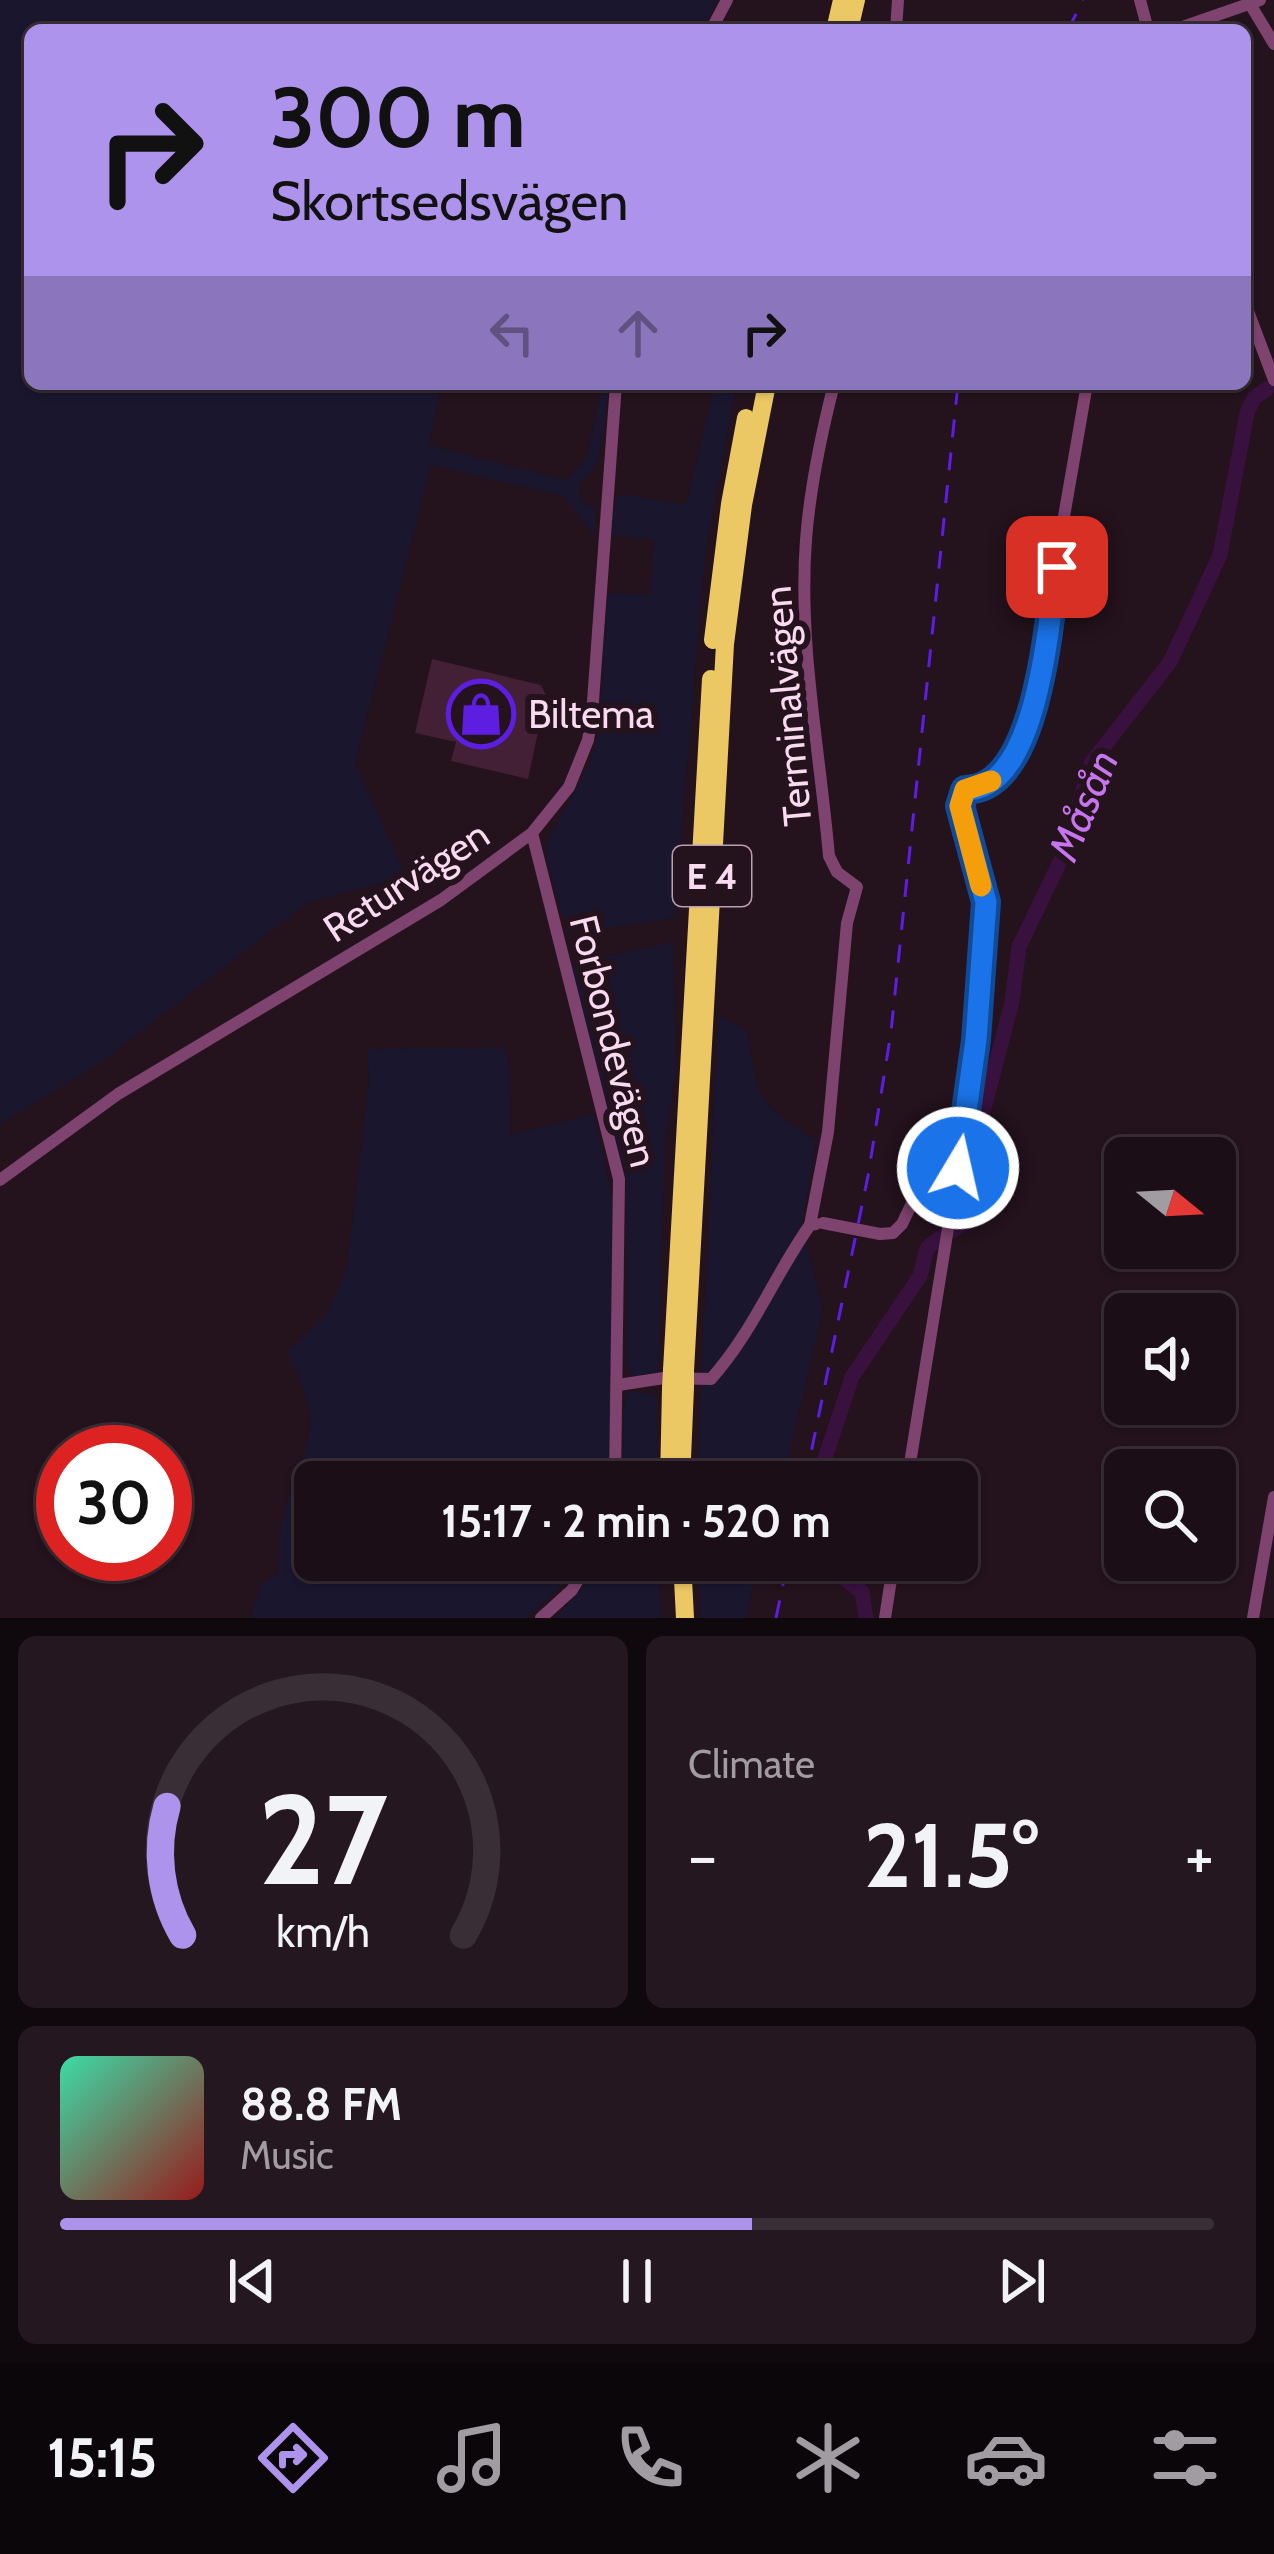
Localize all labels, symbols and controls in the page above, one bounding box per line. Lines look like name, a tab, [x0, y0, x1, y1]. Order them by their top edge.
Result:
text: 300 m	[270, 66, 526, 168]
icon: right	[72, 72, 228, 228]
text: Skortsedsvägen	[270, 168, 628, 234]
icon: left	[479, 300, 545, 366]
icon: ahead	[605, 300, 671, 366]
icon: right	[731, 300, 797, 366]
pin	[1006, 516, 1108, 618]
icon: arrive	[1024, 534, 1090, 600]
street label: Terminalvägen	[753, 584, 821, 828]
shop icon: Biltema	[446, 679, 516, 749]
place label: Biltema	[528, 690, 654, 738]
water label: Måsån	[1036, 742, 1129, 869]
street label: Returvägen	[314, 810, 498, 952]
road number: E 4	[673, 846, 751, 906]
street label: Forbondevägen	[560, 910, 668, 1172]
position arrow	[895, 1105, 1021, 1231]
north arrow	[1104, 1137, 1236, 1269]
map controls	[1104, 1137, 1236, 1581]
button: sound	[1104, 1293, 1236, 1425]
speed limit sign: 30	[36, 1425, 192, 1581]
button: search	[1104, 1449, 1236, 1581]
text: 15:17 · 2 min · 520 m	[441, 1494, 831, 1548]
text: Climate	[688, 1740, 815, 1788]
text: 27	[258, 1764, 388, 1915]
text: 21.5°	[863, 1800, 1039, 1910]
text: −	[688, 1815, 717, 1896]
text: +	[1185, 1815, 1214, 1896]
text: km/h	[276, 1906, 370, 1958]
text: 88.8 FM	[240, 2077, 402, 2131]
text: Music	[240, 2131, 334, 2179]
icon: previous	[219, 2248, 285, 2314]
icon: pause	[604, 2248, 670, 2314]
icon: next	[989, 2248, 1055, 2314]
icon: directions	[251, 2416, 335, 2500]
icon: music	[430, 2416, 514, 2500]
icon: phone	[608, 2416, 692, 2500]
icon: climate	[786, 2416, 870, 2500]
icon: car	[964, 2416, 1048, 2500]
icon: filters	[1143, 2416, 1227, 2500]
text: 15:15	[47, 2425, 157, 2491]

